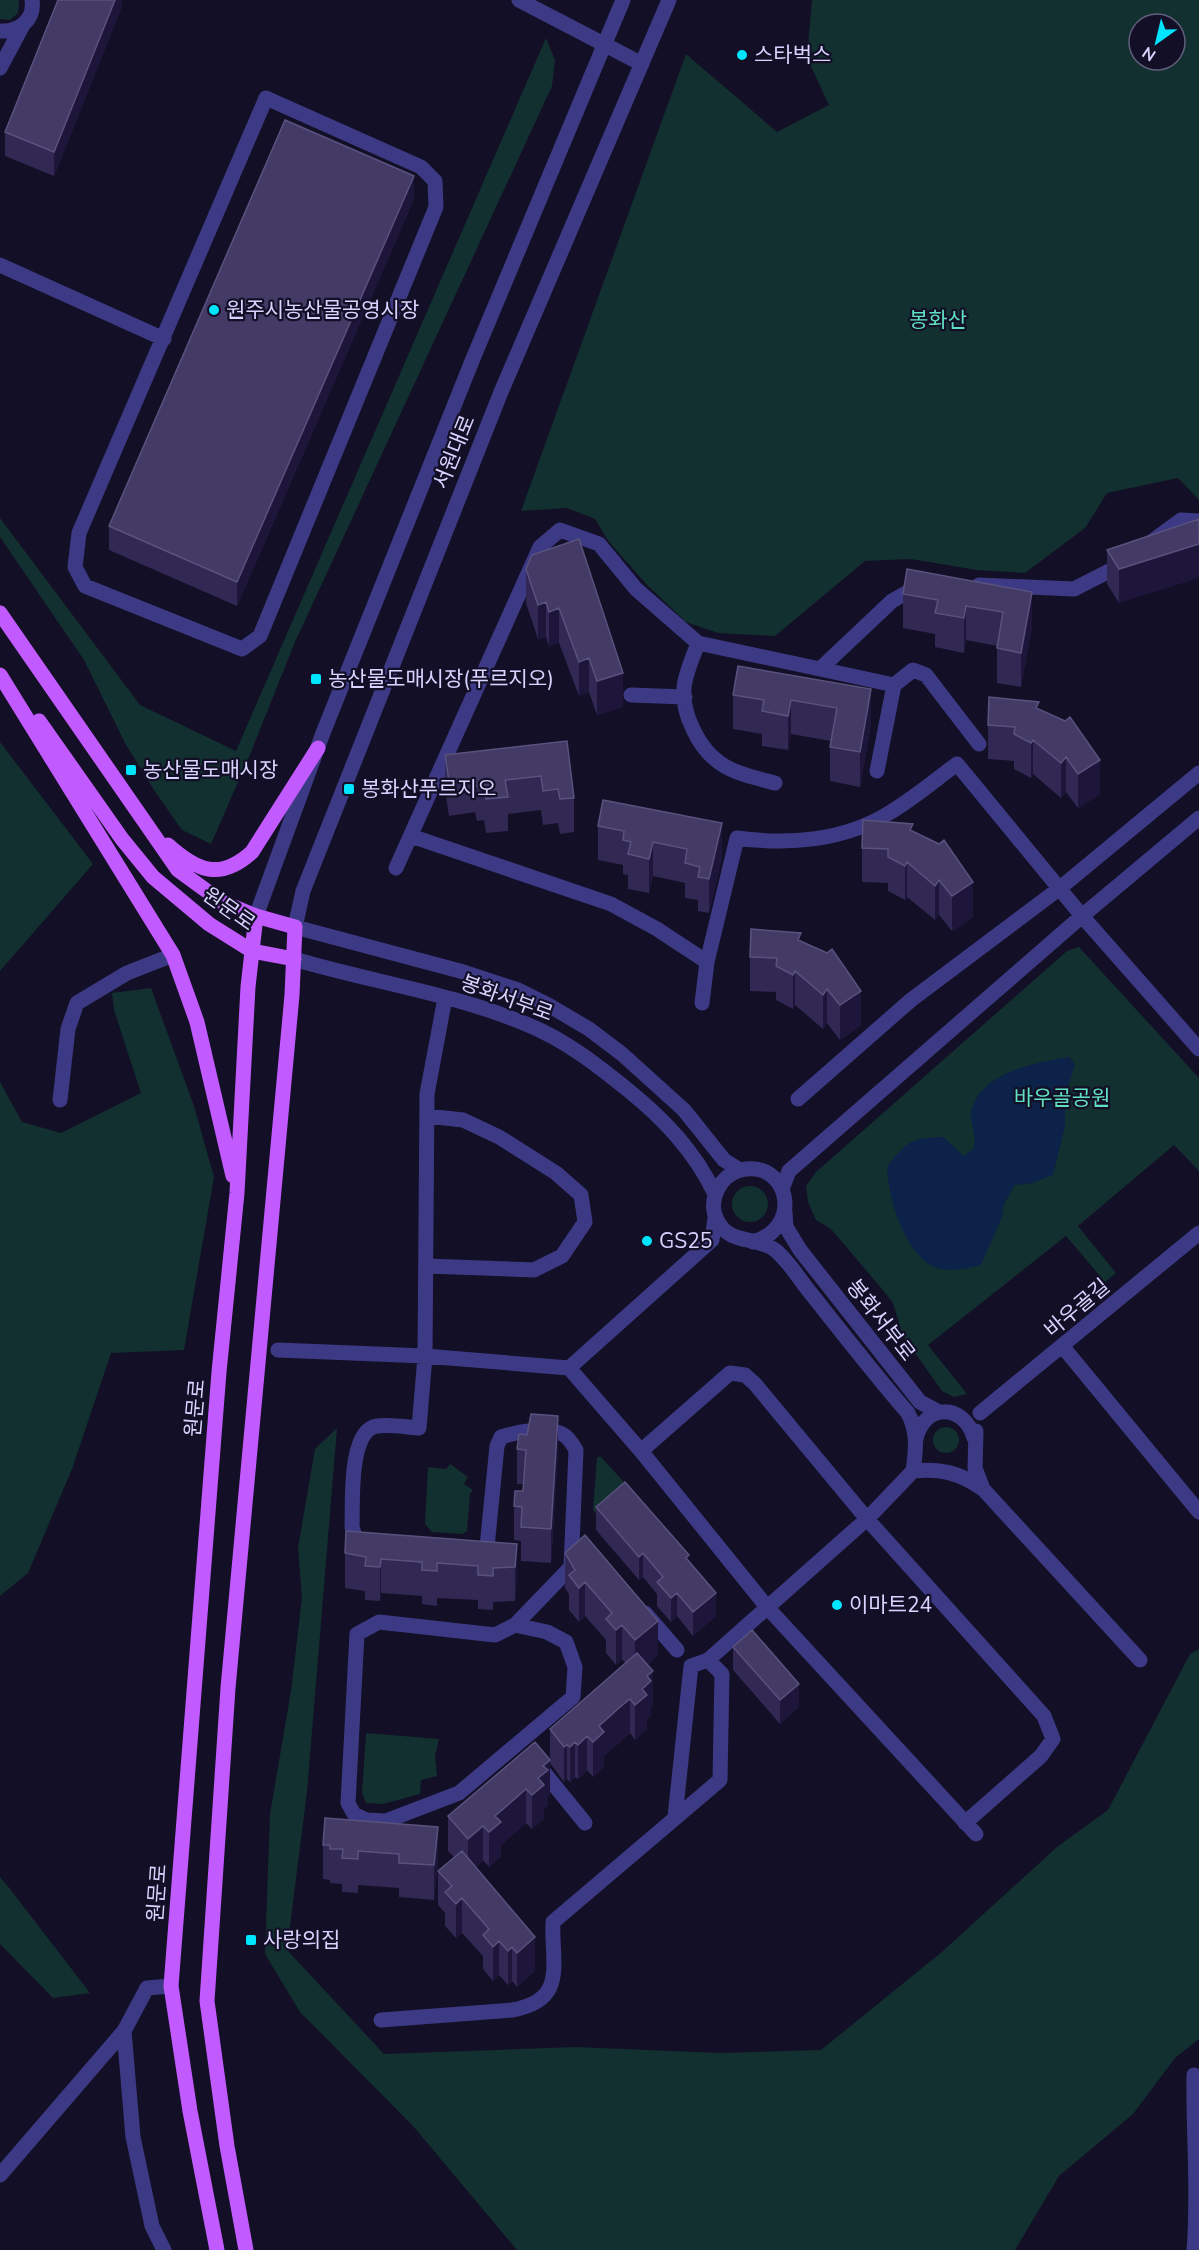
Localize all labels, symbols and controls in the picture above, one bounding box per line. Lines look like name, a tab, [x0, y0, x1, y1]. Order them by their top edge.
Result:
north arrow	[1127, 12, 1187, 72]
place label: 스타벅스	[754, 41, 831, 69]
text: N	[1138, 41, 1160, 66]
marker: 스타벅스	[735, 48, 749, 62]
place label: 원주시농산물공영시장	[226, 296, 419, 324]
marker: 원주시농산물공영시장	[207, 303, 221, 317]
park label: 봉화산	[909, 306, 967, 334]
street label: 서원대로	[427, 411, 481, 493]
place label: 농산물도매시장(푸르지오)	[328, 665, 554, 693]
marker: 농산물도매시장(푸르지오)	[309, 672, 323, 686]
place label: 농산물도매시장	[143, 756, 278, 784]
marker: 농산물도매시장	[124, 763, 138, 777]
place label: 봉화산푸르지오	[361, 775, 496, 803]
marker: 봉화산푸르지오	[342, 782, 356, 796]
street label: 원문로	[197, 881, 261, 937]
street label: 봉화서부로	[457, 968, 557, 1028]
park label: 바우골공원	[1014, 1084, 1110, 1112]
place label: GS25	[659, 1227, 712, 1255]
marker: GS25	[640, 1234, 654, 1248]
street label: 바우골길	[1038, 1272, 1116, 1344]
street label: 봉화서부로	[840, 1273, 922, 1367]
street label: 원문로	[179, 1378, 211, 1438]
place label: 이마트24	[849, 1591, 932, 1619]
marker: 이마트24	[830, 1598, 844, 1612]
street label: 원문로	[141, 1863, 173, 1923]
place label: 사랑의집	[263, 1926, 340, 1954]
marker: 사랑의집	[244, 1933, 258, 1947]

